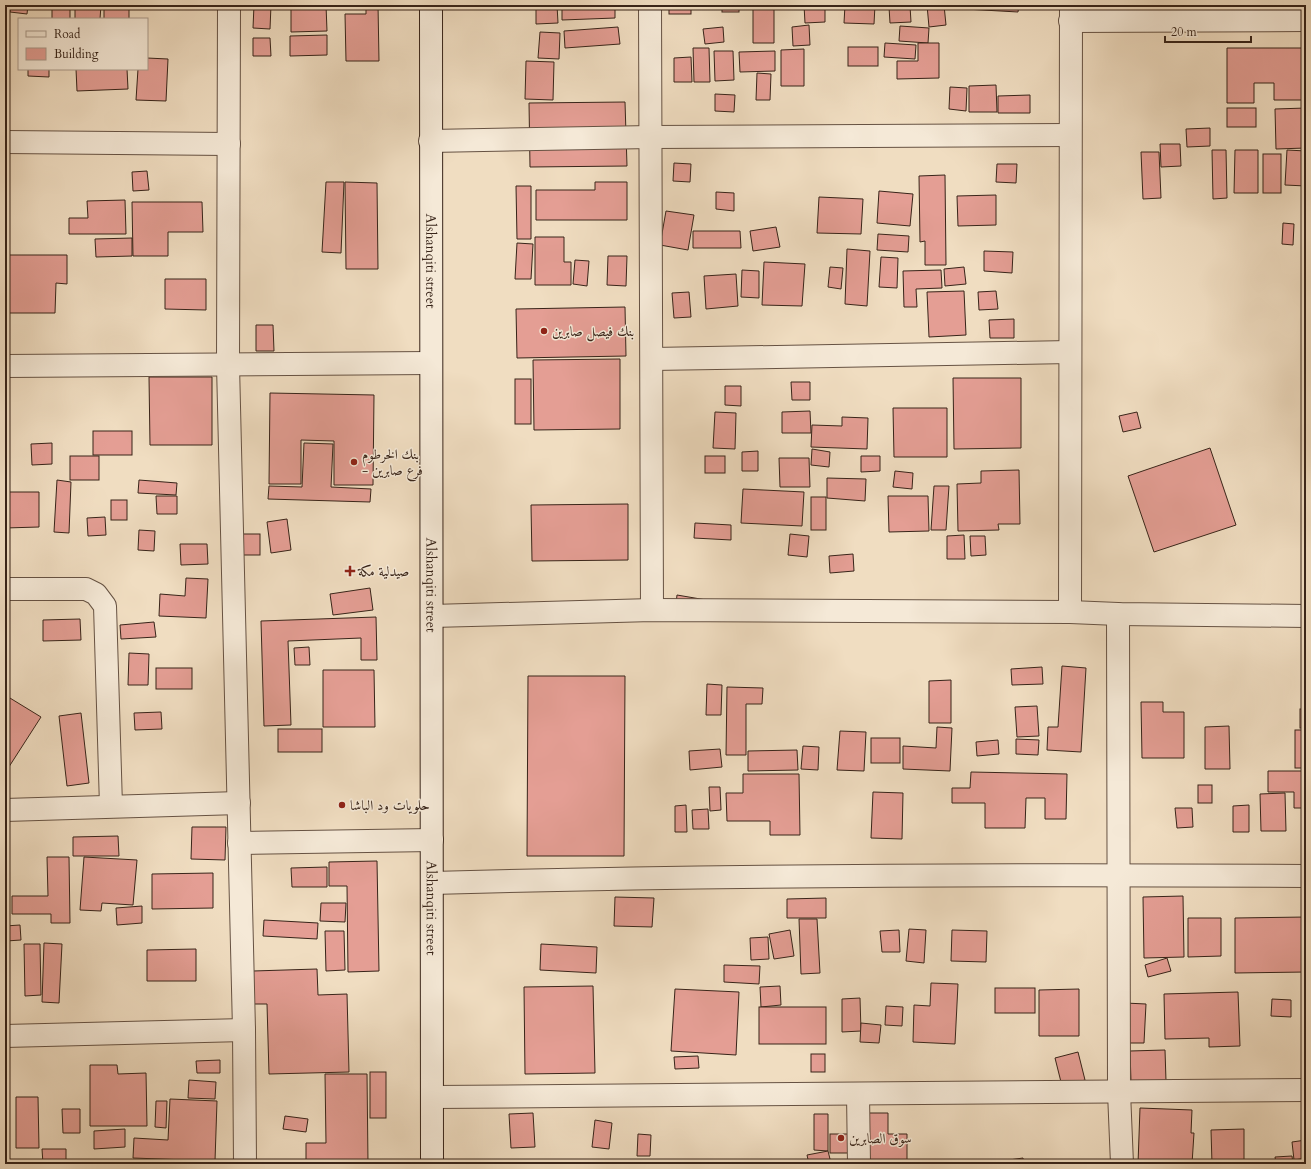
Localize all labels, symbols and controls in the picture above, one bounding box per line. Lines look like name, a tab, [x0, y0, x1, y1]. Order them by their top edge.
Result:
legend	[18, 18, 148, 70]
scale bar	[1165, 18, 1251, 44]
text: 20 m	[1171, 24, 1198, 40]
text: Road	[54, 26, 81, 42]
text: Building	[54, 46, 99, 62]
street label: Alshanqiti street	[422, 214, 441, 309]
place label: بنك فيصل صابرين	[552, 322, 634, 342]
marker: بنك فيصل صابرين	[539, 326, 549, 336]
place label: بنك الخرطوم - فرع صابرين	[362, 445, 423, 482]
marker: بنك الخرطوم - فرع صابرين	[349, 457, 359, 467]
street label: Alshanqiti street	[422, 538, 441, 633]
place label: صيدلية مكة	[357, 562, 409, 581]
marker: صيدلية مكة	[345, 566, 355, 576]
place label: حلويات ود الباشا	[350, 796, 430, 815]
marker: حلويات ود الباشا	[337, 800, 347, 810]
street label: Alshanqiti street	[422, 861, 441, 956]
place label: سوق الصابرين	[849, 1129, 912, 1148]
marker: سوق الصابرين	[836, 1133, 846, 1143]

